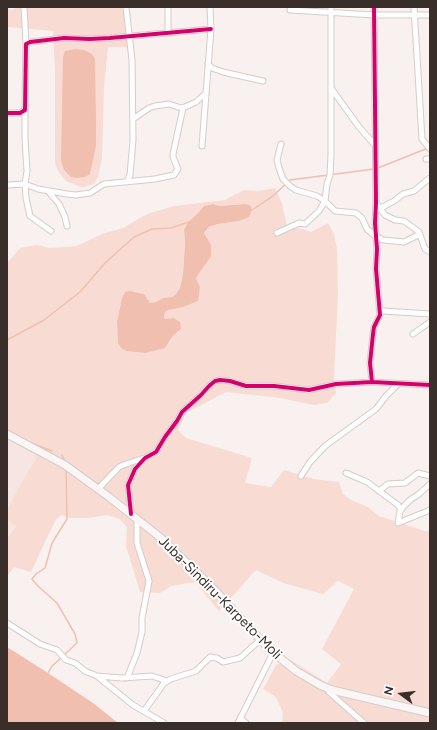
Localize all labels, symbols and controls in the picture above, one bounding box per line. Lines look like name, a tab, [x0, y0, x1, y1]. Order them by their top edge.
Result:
street label: Juba-Sindiru-Karpeto-Moli	[155, 533, 285, 663]
north arrow	[381, 674, 421, 714]
text: N	[382, 685, 396, 697]

